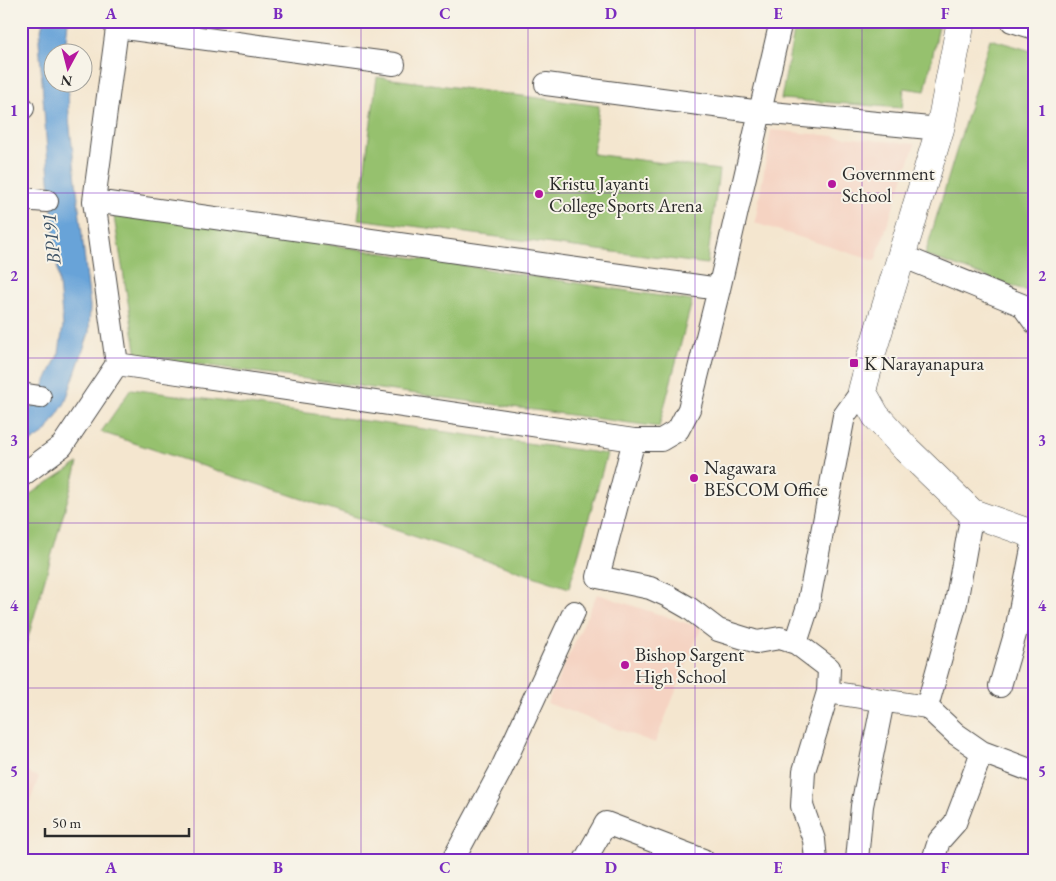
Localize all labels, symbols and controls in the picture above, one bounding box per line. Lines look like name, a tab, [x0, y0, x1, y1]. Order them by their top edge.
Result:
text: A	[104, 3, 117, 24]
text: B	[273, 3, 283, 24]
text: C	[439, 3, 451, 24]
text: D	[605, 3, 617, 24]
text: E	[773, 3, 783, 24]
text: F	[941, 3, 950, 24]
north arrow	[42, 42, 92, 92]
text: N	[59, 71, 73, 91]
text: 1	[10, 100, 18, 121]
text: 1	[1038, 100, 1046, 121]
place label: Government School	[842, 161, 935, 208]
place label: Kristu Jayanti College Sports Arena	[549, 171, 703, 218]
marker: Government School	[826, 178, 838, 190]
marker: Kristu Jayanti College Sports Arena	[533, 188, 545, 200]
water label: BP191	[35, 212, 67, 267]
text: 2	[10, 265, 19, 286]
text: 2	[1038, 265, 1047, 286]
place label: K Narayanapura	[864, 351, 985, 376]
marker: K Narayanapura	[848, 357, 860, 369]
text: 3	[10, 430, 18, 451]
text: 3	[1038, 430, 1046, 451]
place label: Nagawara BESCOM Office	[704, 455, 828, 502]
marker: Nagawara BESCOM Office	[688, 472, 700, 484]
text: 4	[10, 595, 19, 616]
text: 4	[1038, 595, 1047, 616]
place label: Bishop Sargent High School	[635, 642, 744, 689]
marker: Bishop Sargent High School	[619, 659, 631, 671]
text: 5	[10, 761, 18, 782]
text: 5	[1038, 761, 1046, 782]
scale bar	[45, 806, 189, 838]
text: 50 m	[52, 813, 81, 832]
text: A	[104, 857, 117, 878]
text: B	[273, 857, 283, 878]
text: C	[439, 857, 451, 878]
text: D	[605, 857, 617, 878]
text: E	[773, 857, 783, 878]
text: F	[941, 857, 950, 878]

